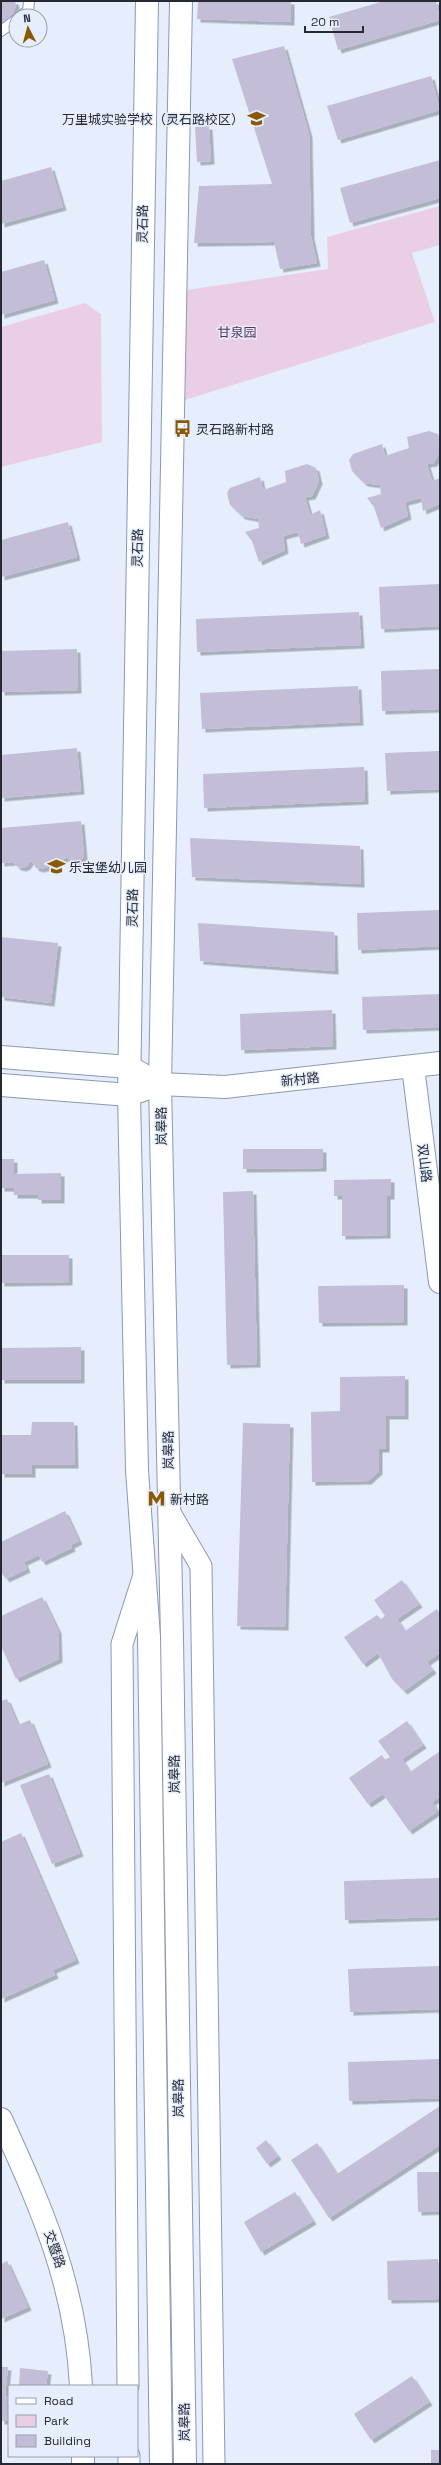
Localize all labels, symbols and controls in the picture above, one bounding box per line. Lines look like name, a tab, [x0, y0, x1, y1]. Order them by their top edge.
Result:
north arrow	[8, 8, 48, 48]
scale bar	[305, 8, 363, 34]
text: N	[23, 11, 31, 25]
text: 20 m	[311, 14, 339, 30]
school or university icon: 万里城实验学校（灵石路校区）	[247, 109, 267, 129]
place label: 万里城实验学校（灵石路校区）	[62, 111, 244, 128]
street label: 灵石路	[134, 204, 151, 244]
park label: 甘泉园	[217, 324, 257, 341]
bus stop icon: 灵石路新村路	[173, 419, 193, 439]
place label: 灵石路新村路	[196, 421, 274, 438]
street label: 灵石路	[129, 528, 146, 568]
school or university icon: 乐宝堡幼儿园	[46, 857, 66, 877]
place label: 乐宝堡幼儿园	[69, 859, 147, 876]
street label: 灵石路	[124, 888, 141, 928]
street label: 新村路	[280, 1069, 320, 1090]
street label: 岚皋路	[153, 1106, 170, 1146]
street label: 双山路	[414, 1143, 435, 1183]
street label: 岚皋路	[160, 1430, 177, 1470]
metro station icon: 新村路	[147, 1489, 167, 1509]
place label: 新村路	[170, 1491, 209, 1508]
street label: 岚皋路	[166, 1754, 183, 1794]
street label: 岚皋路	[170, 2078, 187, 2118]
street label: 交暨路	[40, 2228, 69, 2270]
legend	[8, 2385, 138, 2457]
text: Road	[44, 2393, 73, 2409]
street label: 岚皋路	[176, 2402, 193, 2442]
text: Park	[44, 2413, 69, 2429]
text: Building	[44, 2433, 91, 2449]

